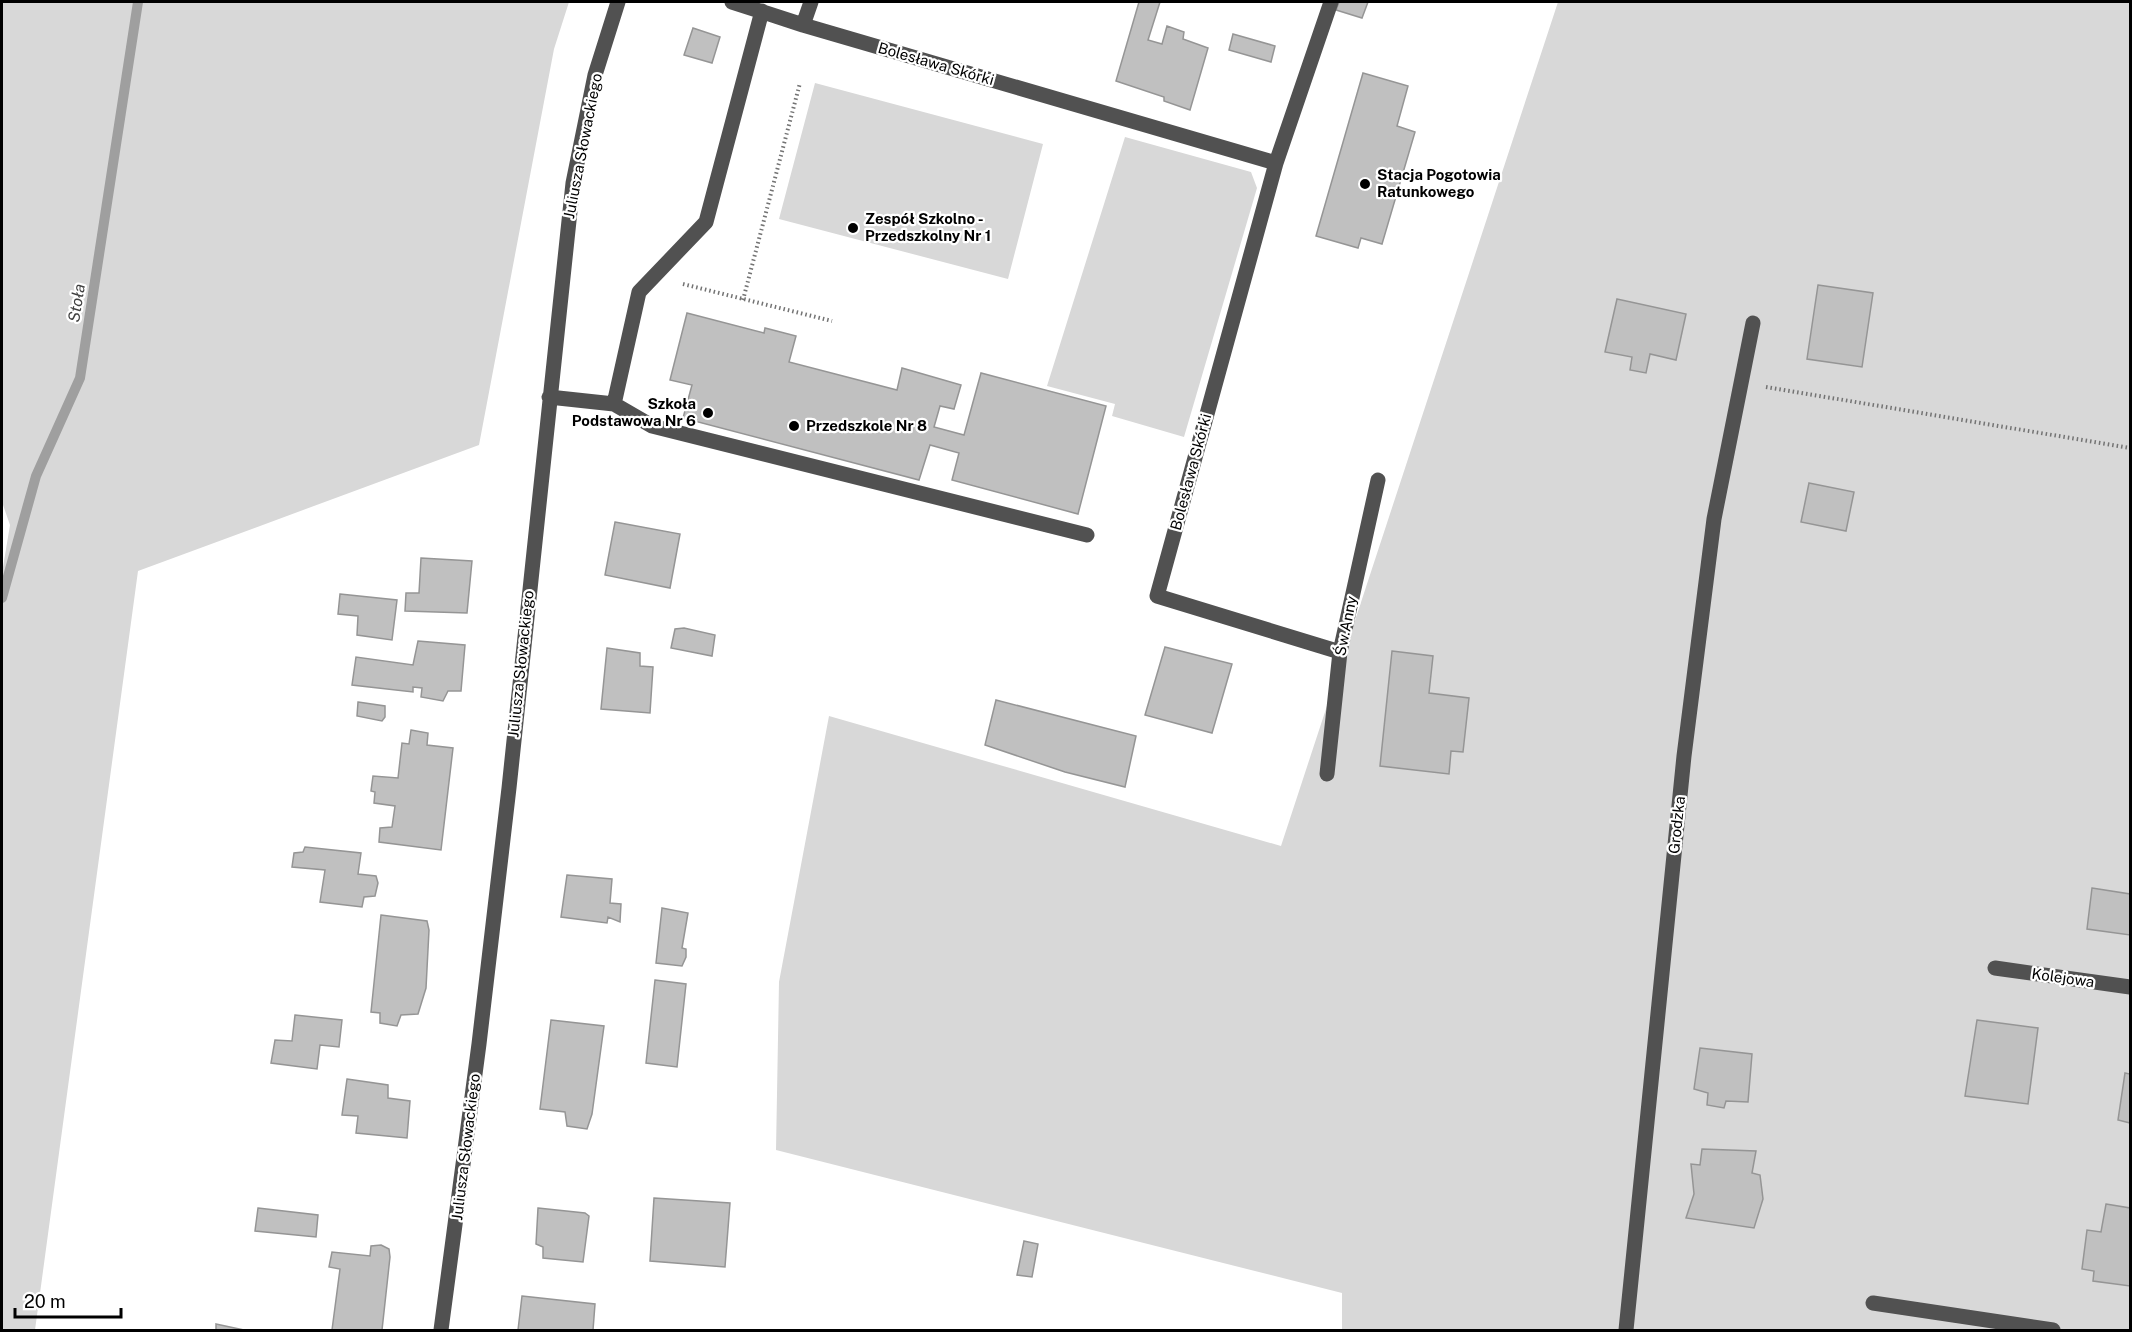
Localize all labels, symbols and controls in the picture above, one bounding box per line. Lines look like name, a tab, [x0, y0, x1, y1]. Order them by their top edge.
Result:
street label: Bolesława Skórki	[876, 39, 996, 88]
street label: Juliusza Słowackiego	[560, 72, 605, 220]
place label: Stacja Pogotowia Ratunkowego	[1377, 166, 1501, 200]
marker: Stacja Pogotowia Ratunkowego	[1358, 177, 1372, 191]
place label: Zespół Szkolno - Przedszkolny Nr 1	[865, 210, 991, 244]
marker: Zespół Szkolno - Przedszkolny Nr 1	[846, 221, 860, 235]
water label: Stoła	[64, 282, 89, 324]
place label: Szkoła Podstawowa Nr 6	[572, 395, 696, 429]
marker: Szkoła Podstawowa Nr 6	[701, 406, 715, 420]
street label: Bolesława Skórki	[1167, 412, 1214, 532]
place label: Przedszkole Nr 8	[806, 417, 927, 434]
marker: Przedszkole Nr 8	[787, 419, 801, 433]
street label: Juliusza Słowackiego	[504, 590, 537, 738]
street label: Św.Anny	[1330, 594, 1360, 657]
street label: Grodzka	[1665, 795, 1688, 855]
street label: Kolejowa	[2031, 965, 2095, 990]
street label: Juliusza Słowackiego	[448, 1073, 483, 1221]
scale bar	[15, 1281, 122, 1319]
text: 20 m	[24, 1291, 66, 1312]

